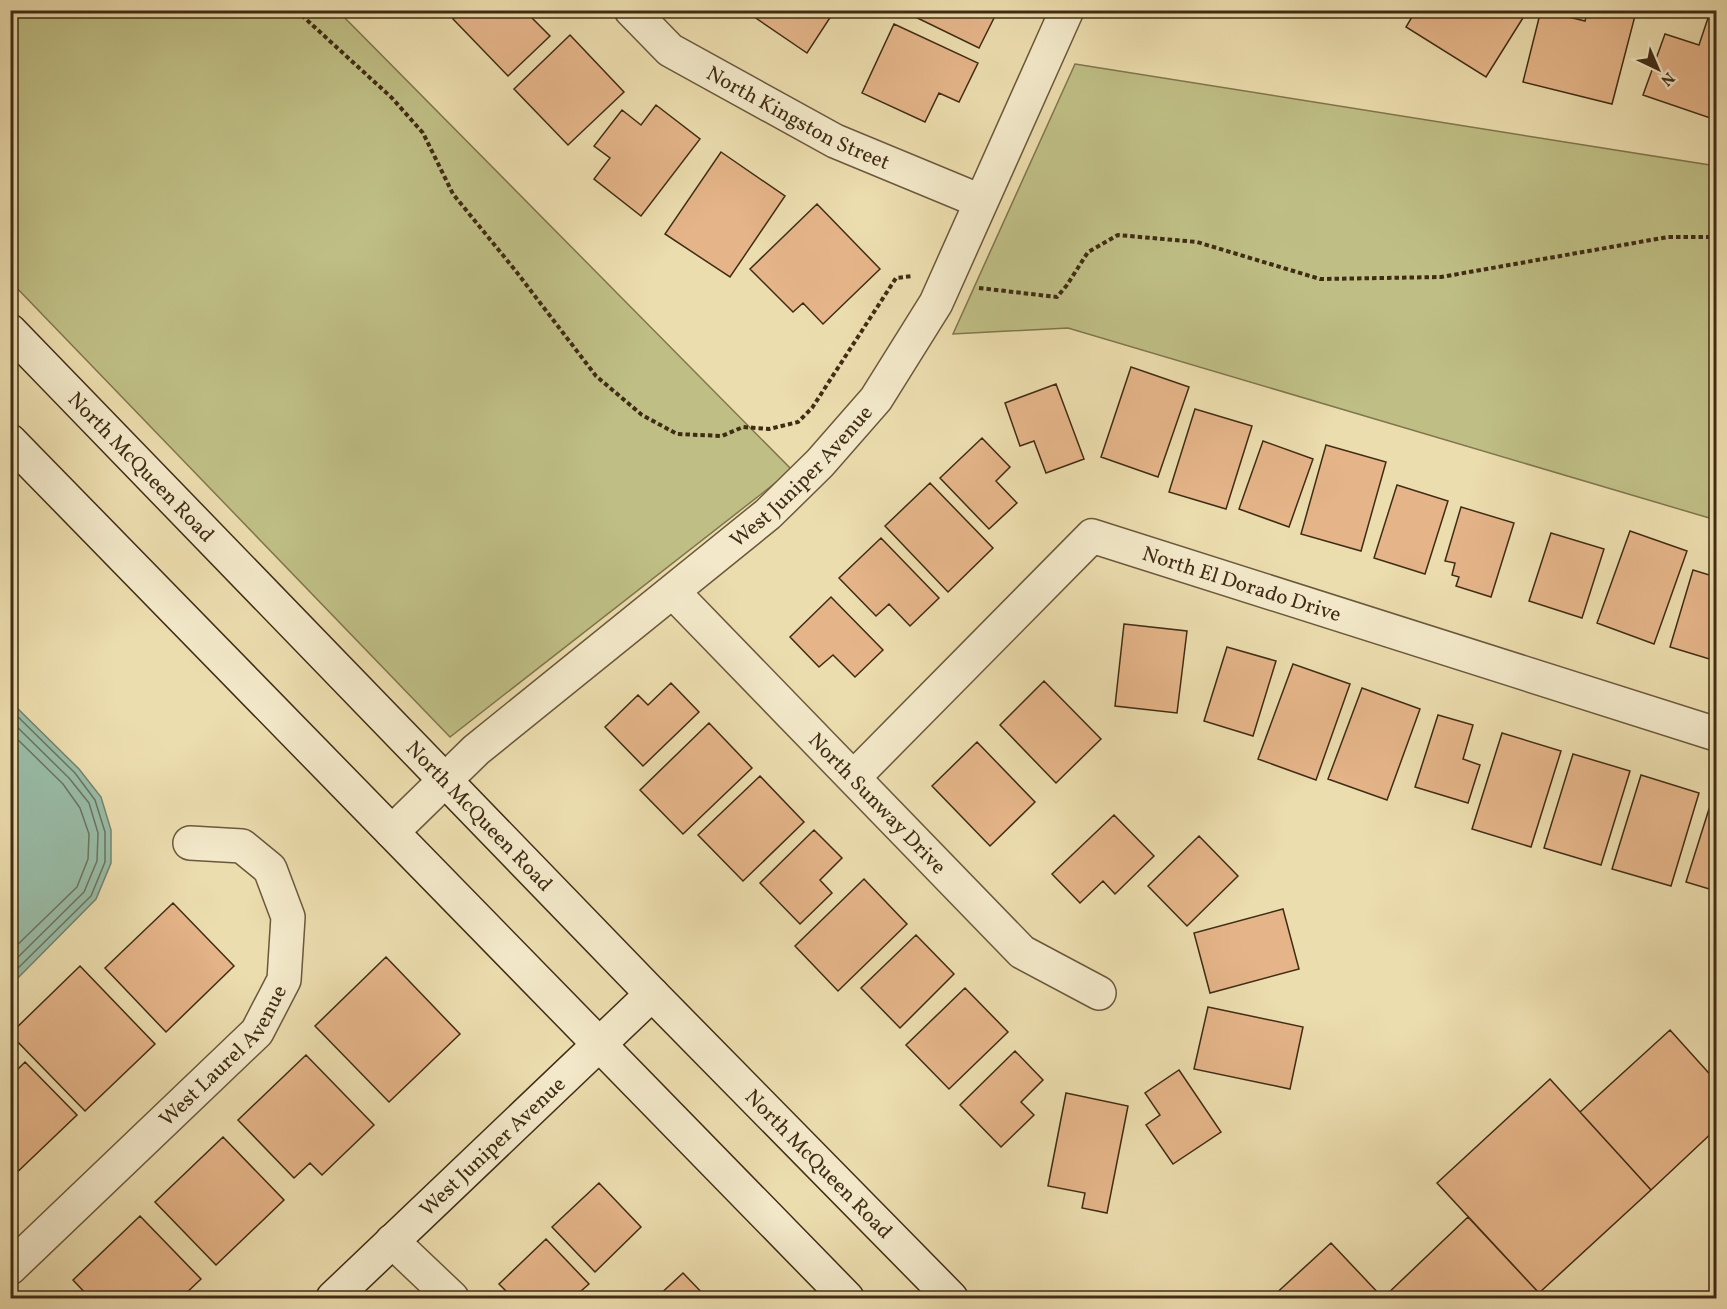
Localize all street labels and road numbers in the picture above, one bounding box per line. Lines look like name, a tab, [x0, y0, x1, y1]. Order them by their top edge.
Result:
street label: North Kingston Street	[701, 60, 894, 178]
street label: North McQueen Road	[61, 386, 220, 550]
street label: West Juniper Avenue	[724, 399, 880, 555]
street label: North El Dorado Drive	[1138, 540, 1345, 630]
street label: North Sunway Drive	[801, 727, 952, 881]
street label: North McQueen Road	[399, 735, 558, 899]
street label: West Laurel Avenue	[154, 980, 295, 1134]
street label: West Juniper Avenue	[414, 1071, 573, 1224]
street label: North McQueen Road	[738, 1083, 898, 1246]

